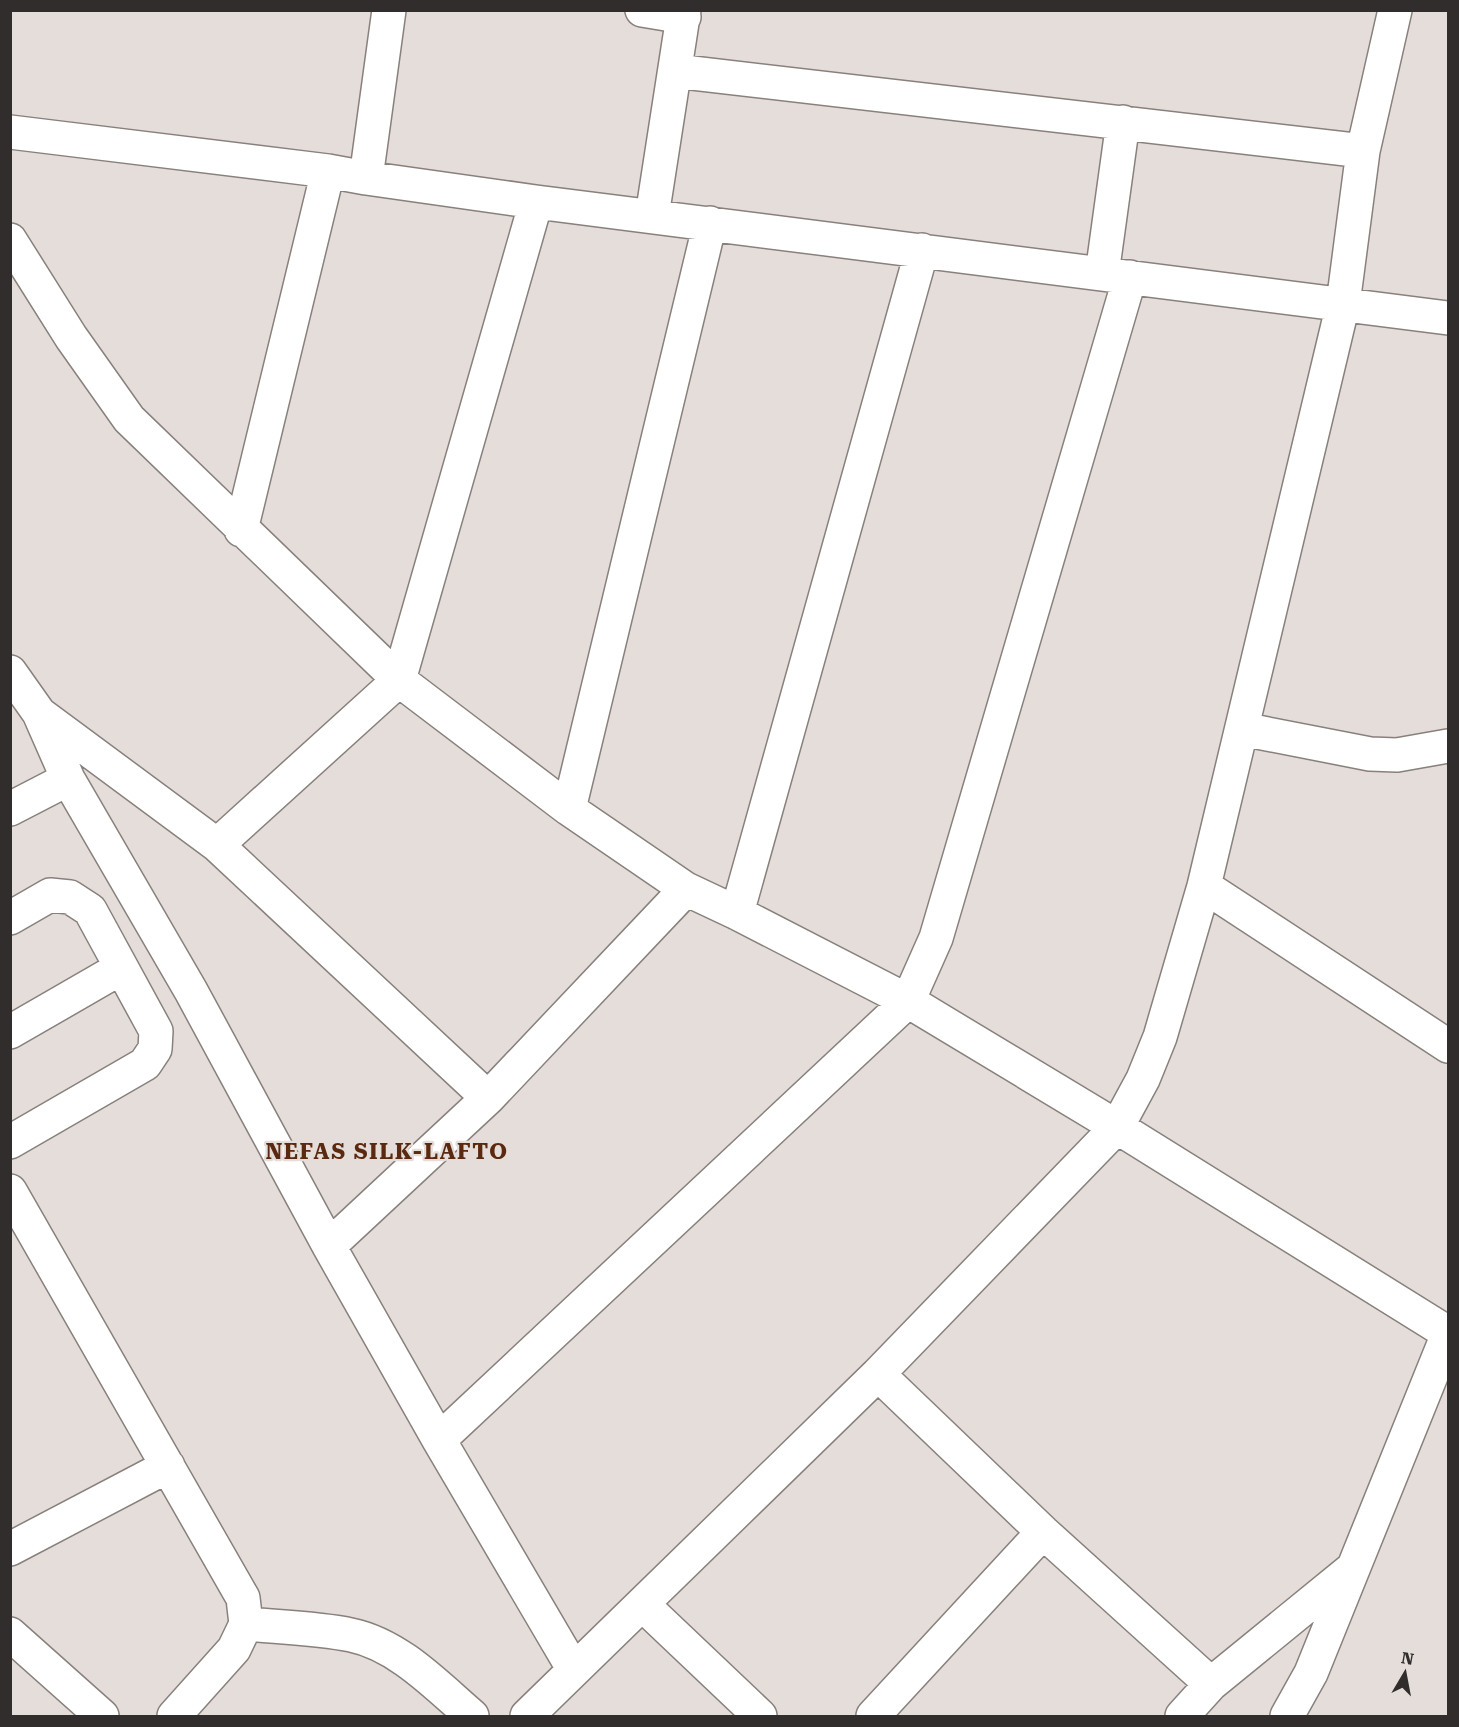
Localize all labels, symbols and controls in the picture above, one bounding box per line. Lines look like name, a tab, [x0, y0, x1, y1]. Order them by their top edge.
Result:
district label: NEFAS SILK-LAFTO	[265, 1139, 509, 1164]
north arrow	[1375, 1643, 1435, 1703]
text: N	[1400, 1648, 1415, 1669]

